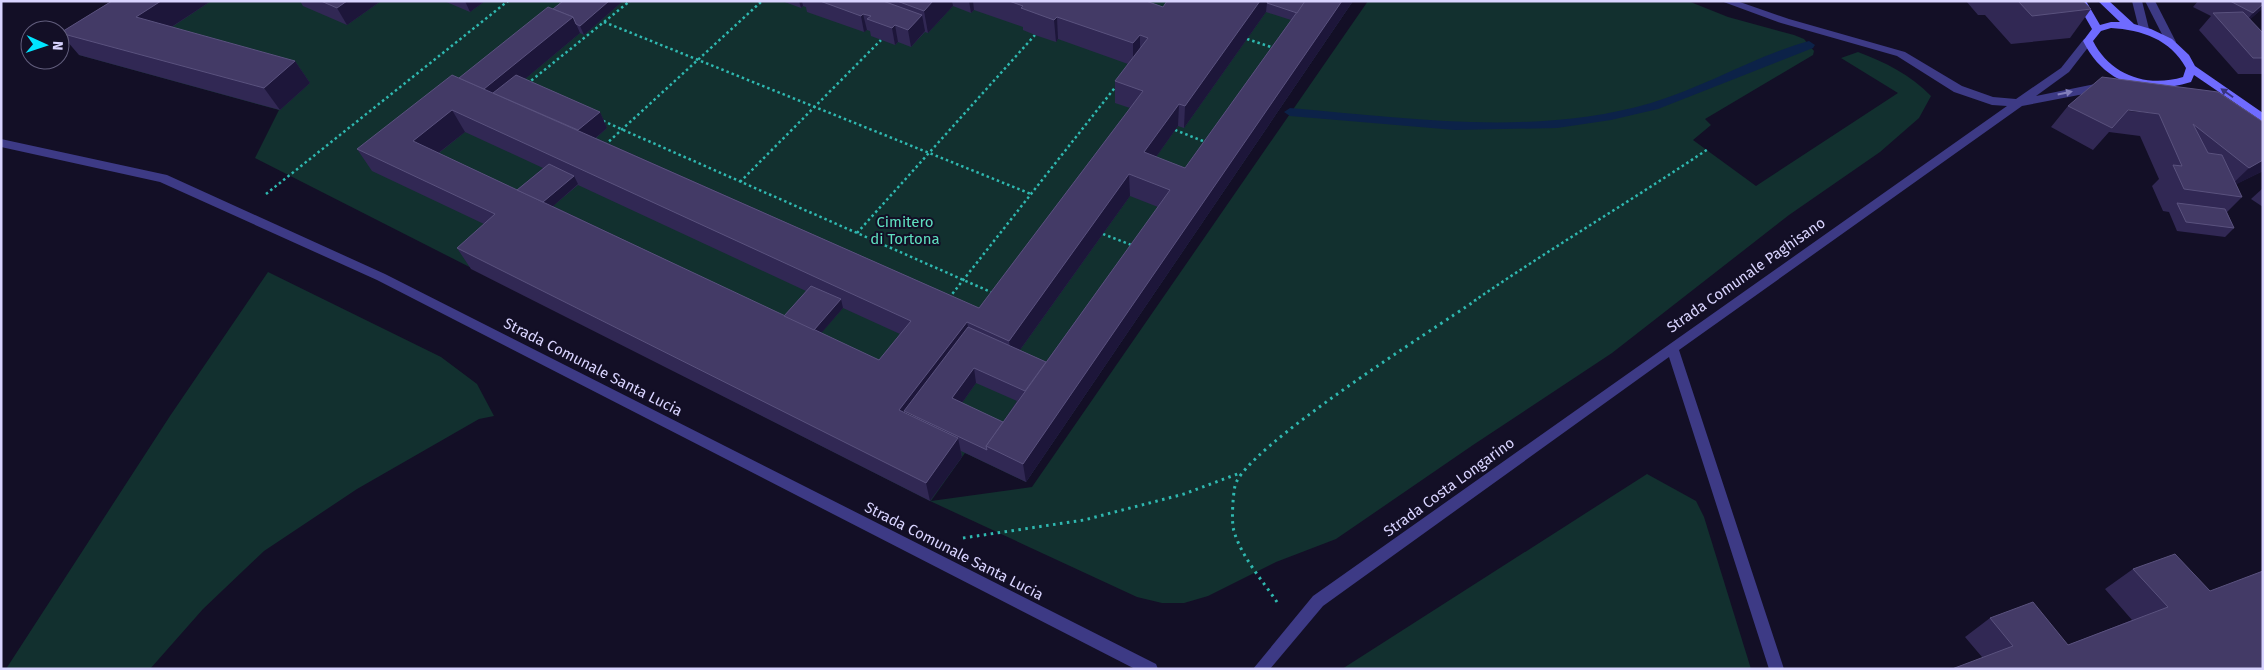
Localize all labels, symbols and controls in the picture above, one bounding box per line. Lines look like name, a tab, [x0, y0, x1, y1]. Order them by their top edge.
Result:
north arrow	[20, 20, 70, 70]
text: N	[49, 41, 66, 51]
one-way arrow	[2220, 88, 2234, 98]
one-way arrow	[2057, 89, 2072, 97]
park label: Cimitero di Tortona	[870, 213, 940, 248]
street label: Strada Comunale Paghisano	[1663, 213, 1829, 337]
street label: Strada Comunale Santa Lucia	[501, 314, 685, 420]
street label: Strada Costa Longarino	[1380, 433, 1518, 541]
street label: Strada Comunale Santa Lucia	[862, 498, 1046, 604]

